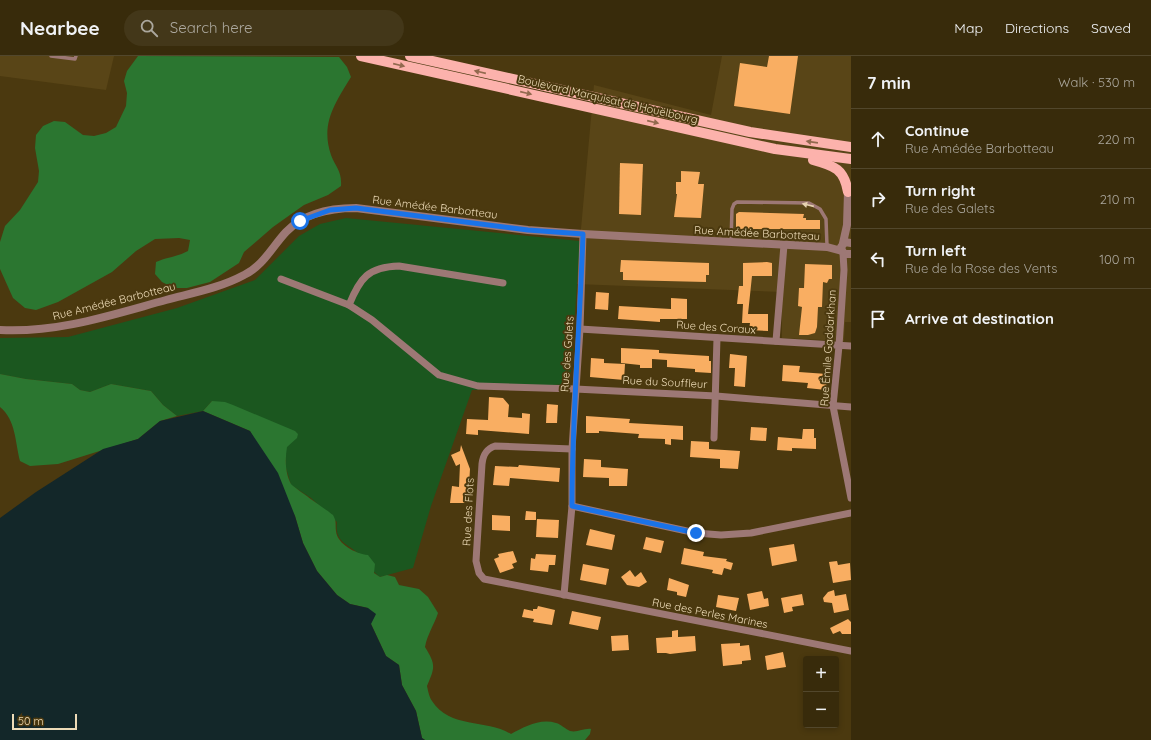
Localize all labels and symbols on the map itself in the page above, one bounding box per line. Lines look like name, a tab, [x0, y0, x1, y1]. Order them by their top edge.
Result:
one-way arrow	[393, 62, 406, 68]
one-way arrow	[474, 68, 486, 74]
street label: Boulevard Marquisat de Houëlbourg	[517, 71, 699, 127]
one-way arrow	[520, 91, 532, 97]
one-way arrow	[647, 119, 659, 125]
one-way arrow	[806, 139, 818, 145]
street label: Rue Amédée Barbotteau	[372, 192, 498, 222]
one-way arrow	[802, 201, 815, 207]
route start	[291, 212, 309, 230]
street label: Rue Amédée Barbotteau	[694, 223, 820, 243]
street label: Rue Amédée Barbotteau	[51, 279, 177, 323]
street label: Rue Émile Gaddarkhan	[817, 289, 839, 407]
street label: Rue des Galets	[557, 316, 577, 392]
street label: Rue des Coraux	[676, 317, 756, 337]
street label: Rue du Souffleur	[622, 373, 709, 391]
street label: Rue des Flots	[459, 478, 477, 546]
route end	[687, 524, 705, 542]
street label: Rue des Perles Marines	[651, 595, 769, 631]
scale bar	[12, 712, 77, 731]

